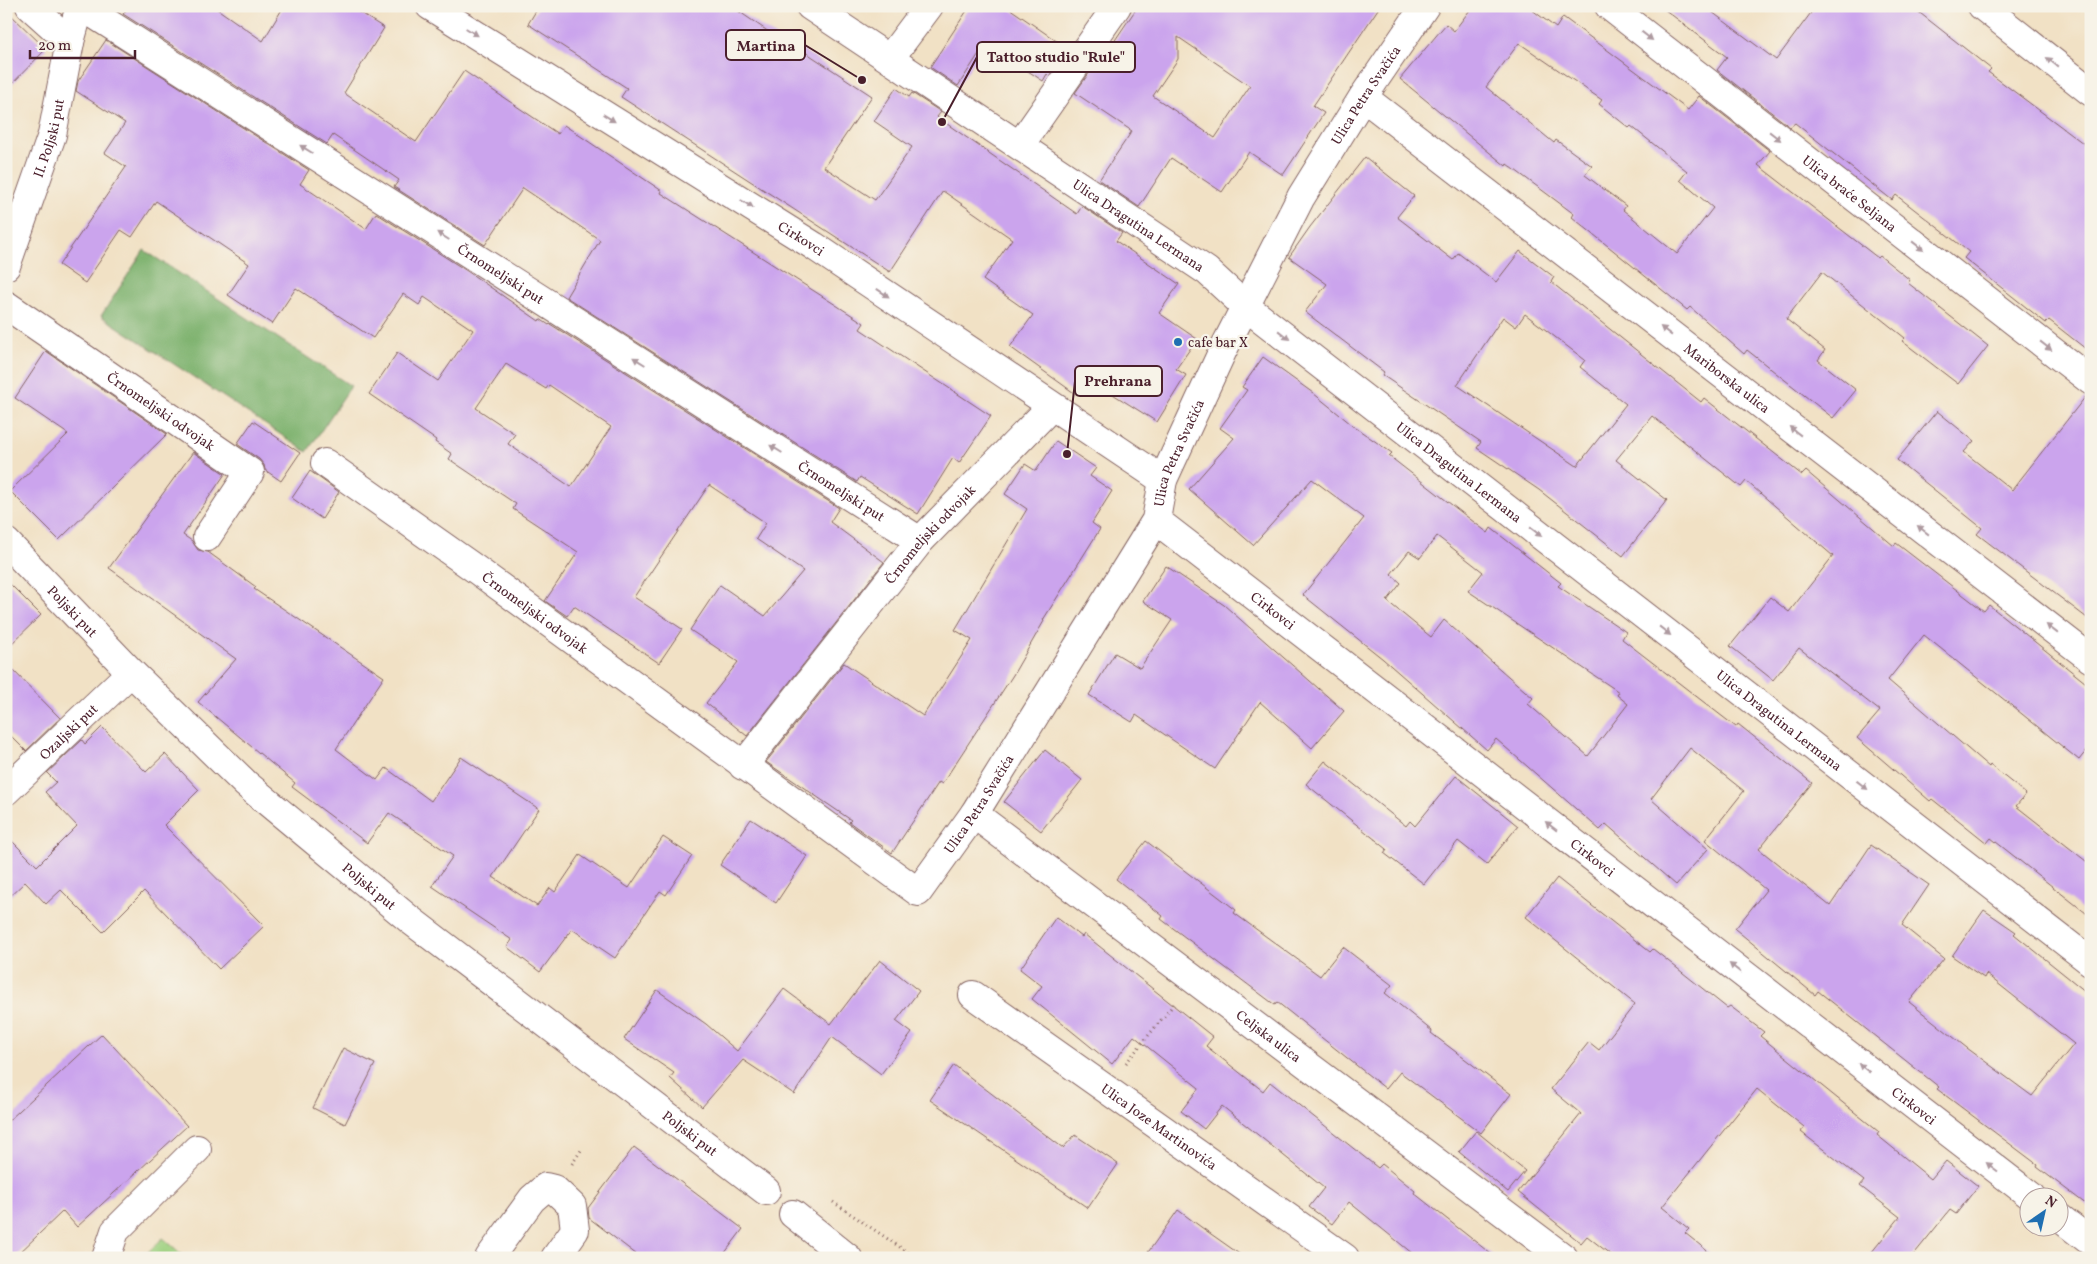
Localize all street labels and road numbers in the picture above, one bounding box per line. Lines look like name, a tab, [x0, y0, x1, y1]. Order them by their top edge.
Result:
street label: Ulica Petra Svačića	[1328, 42, 1406, 149]
street label: II. Poljski put	[30, 97, 70, 180]
street label: Ulica braće Seljana	[1798, 152, 1900, 237]
street label: Ulica Dragutina Lermana	[1068, 176, 1207, 277]
street label: Cirkovci	[774, 218, 828, 261]
street label: Črnomeljski put	[453, 240, 547, 310]
street label: Mariborska ulica	[1679, 340, 1773, 419]
street label: Črnomeljski odvojak	[102, 369, 219, 456]
street label: Ulica Petra Svačića	[1151, 397, 1210, 508]
street label: Ulica Dragutina Lermana	[1391, 418, 1525, 528]
street label: Črnomeljski put	[794, 457, 888, 527]
street label: Črnomeljski odvojak	[882, 481, 981, 589]
street label: Črnomeljski odvojak	[477, 569, 592, 659]
street label: Poljski put	[42, 582, 101, 642]
street label: Cirkovci	[1246, 588, 1298, 635]
street label: Ulica Dragutina Lermana	[1711, 667, 1845, 776]
street label: Ozaljski put	[36, 700, 103, 765]
street label: Ulica Petra Svačića	[940, 752, 1019, 858]
street label: Cirkovci	[1566, 835, 1618, 882]
street label: Poljski put	[337, 859, 399, 915]
street label: Celjska ulica	[1231, 1006, 1304, 1068]
street label: Ulica Joze Martinovića	[1096, 1080, 1220, 1175]
street label: Cirkovci	[1887, 1084, 1939, 1130]
street label: Poljski put	[658, 1107, 721, 1162]

